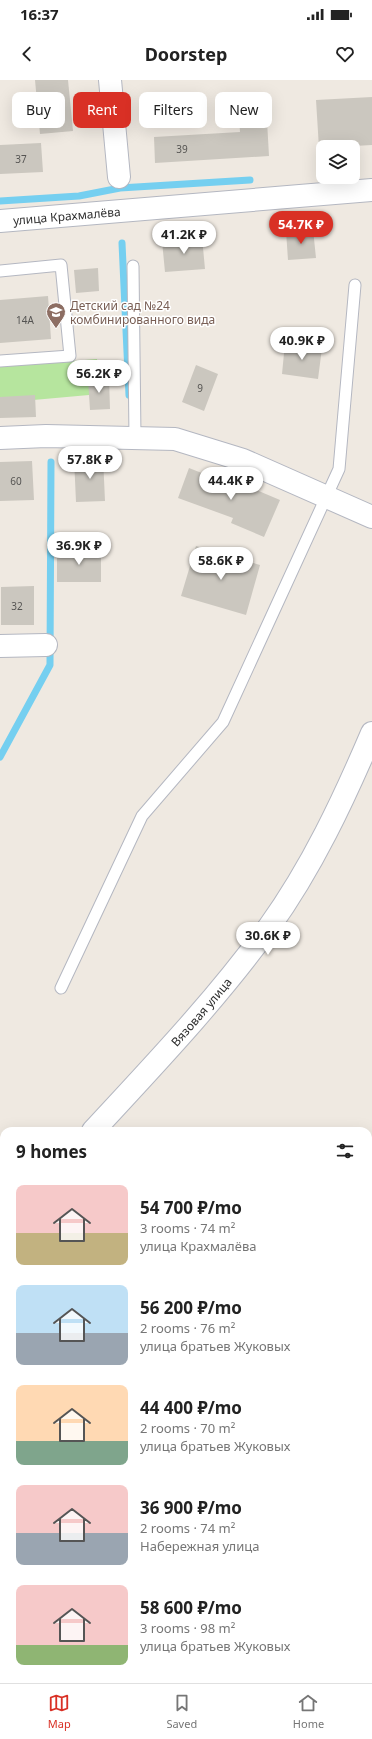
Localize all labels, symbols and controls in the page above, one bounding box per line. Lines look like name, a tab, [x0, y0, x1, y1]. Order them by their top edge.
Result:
text: 16:37	[20, 4, 59, 24]
text: Doorstep	[145, 42, 227, 66]
icon: back	[16, 43, 38, 65]
icon: heart	[334, 43, 356, 65]
chip: Buy	[12, 92, 65, 128]
chip: Rent	[73, 92, 131, 128]
chip: Filters	[139, 92, 207, 128]
chip: New	[215, 92, 272, 128]
map controls	[316, 140, 360, 184]
button: layers	[316, 140, 360, 184]
house number: 39	[176, 142, 188, 156]
house number: 37	[15, 152, 27, 166]
street label: улица Крахмалёва	[12, 202, 121, 228]
pin: 54.7K ₽	[264, 211, 338, 245]
text: 54.7K ₽	[278, 215, 324, 233]
pin: 41.2K ₽	[147, 221, 221, 255]
text: 41.2K ₽	[161, 225, 207, 243]
place label: Детский сад №24 комбинированного вида	[70, 297, 215, 328]
school or university icon: Детский сад №24 комбинированного вида	[45, 301, 67, 329]
house number: 14А	[16, 313, 35, 327]
pin: 40.9K ₽	[265, 327, 339, 361]
text: 40.9K ₽	[279, 331, 325, 349]
pin: 56.2K ₽	[62, 360, 136, 394]
text: 56.2K ₽	[76, 364, 122, 382]
house number: 9	[197, 381, 203, 395]
pin: 57.8K ₽	[53, 446, 127, 480]
text: 57.8K ₽	[67, 450, 113, 468]
pin: 44.4K ₽	[194, 467, 268, 501]
text: 44.4K ₽	[208, 471, 254, 489]
house number: 60	[10, 474, 22, 488]
pin: 36.9K ₽	[42, 532, 116, 566]
text: 36.9K ₽	[56, 536, 102, 554]
pin: 58.6K ₽	[184, 547, 258, 581]
text: 58.6K ₽	[198, 551, 244, 569]
house number: 32	[11, 599, 23, 613]
pin: 30.6K ₽	[231, 922, 305, 956]
text: 30.6K ₽	[245, 926, 291, 944]
street label: Вязовая улица	[167, 974, 235, 1050]
text: 9 homes	[16, 1140, 87, 1163]
icon: filters	[334, 1140, 356, 1162]
text: 54 700 ₽/mo	[140, 1196, 242, 1219]
icon: home	[48, 1201, 96, 1249]
text: 3 rooms · 74 m²	[140, 1219, 235, 1237]
text: улица Крахмалёва	[140, 1237, 256, 1255]
text: 56 200 ₽/mo	[140, 1296, 242, 1319]
icon: home	[48, 1301, 96, 1349]
text: 2 rooms · 76 m²	[140, 1319, 235, 1337]
text: улица братьев Жуковых	[140, 1337, 290, 1355]
text: 44 400 ₽/mo	[140, 1396, 242, 1419]
icon: home	[48, 1401, 96, 1449]
text: 2 rooms · 70 m²	[140, 1419, 235, 1437]
text: улица братьев Жуковых	[140, 1437, 290, 1455]
text: 36 900 ₽/mo	[140, 1496, 242, 1519]
icon: home	[48, 1501, 96, 1549]
text: 2 rooms · 74 m²	[140, 1519, 235, 1537]
text: Набережная улица	[140, 1537, 259, 1555]
text: 58 600 ₽/mo	[140, 1596, 242, 1619]
icon: home	[48, 1601, 96, 1649]
text: 3 rooms · 98 m²	[140, 1619, 235, 1637]
text: улица братьев Жуковых	[140, 1637, 290, 1655]
tab: Map	[48, 1692, 71, 1731]
tab: Saved	[166, 1692, 197, 1731]
tab: Home	[293, 1692, 324, 1731]

